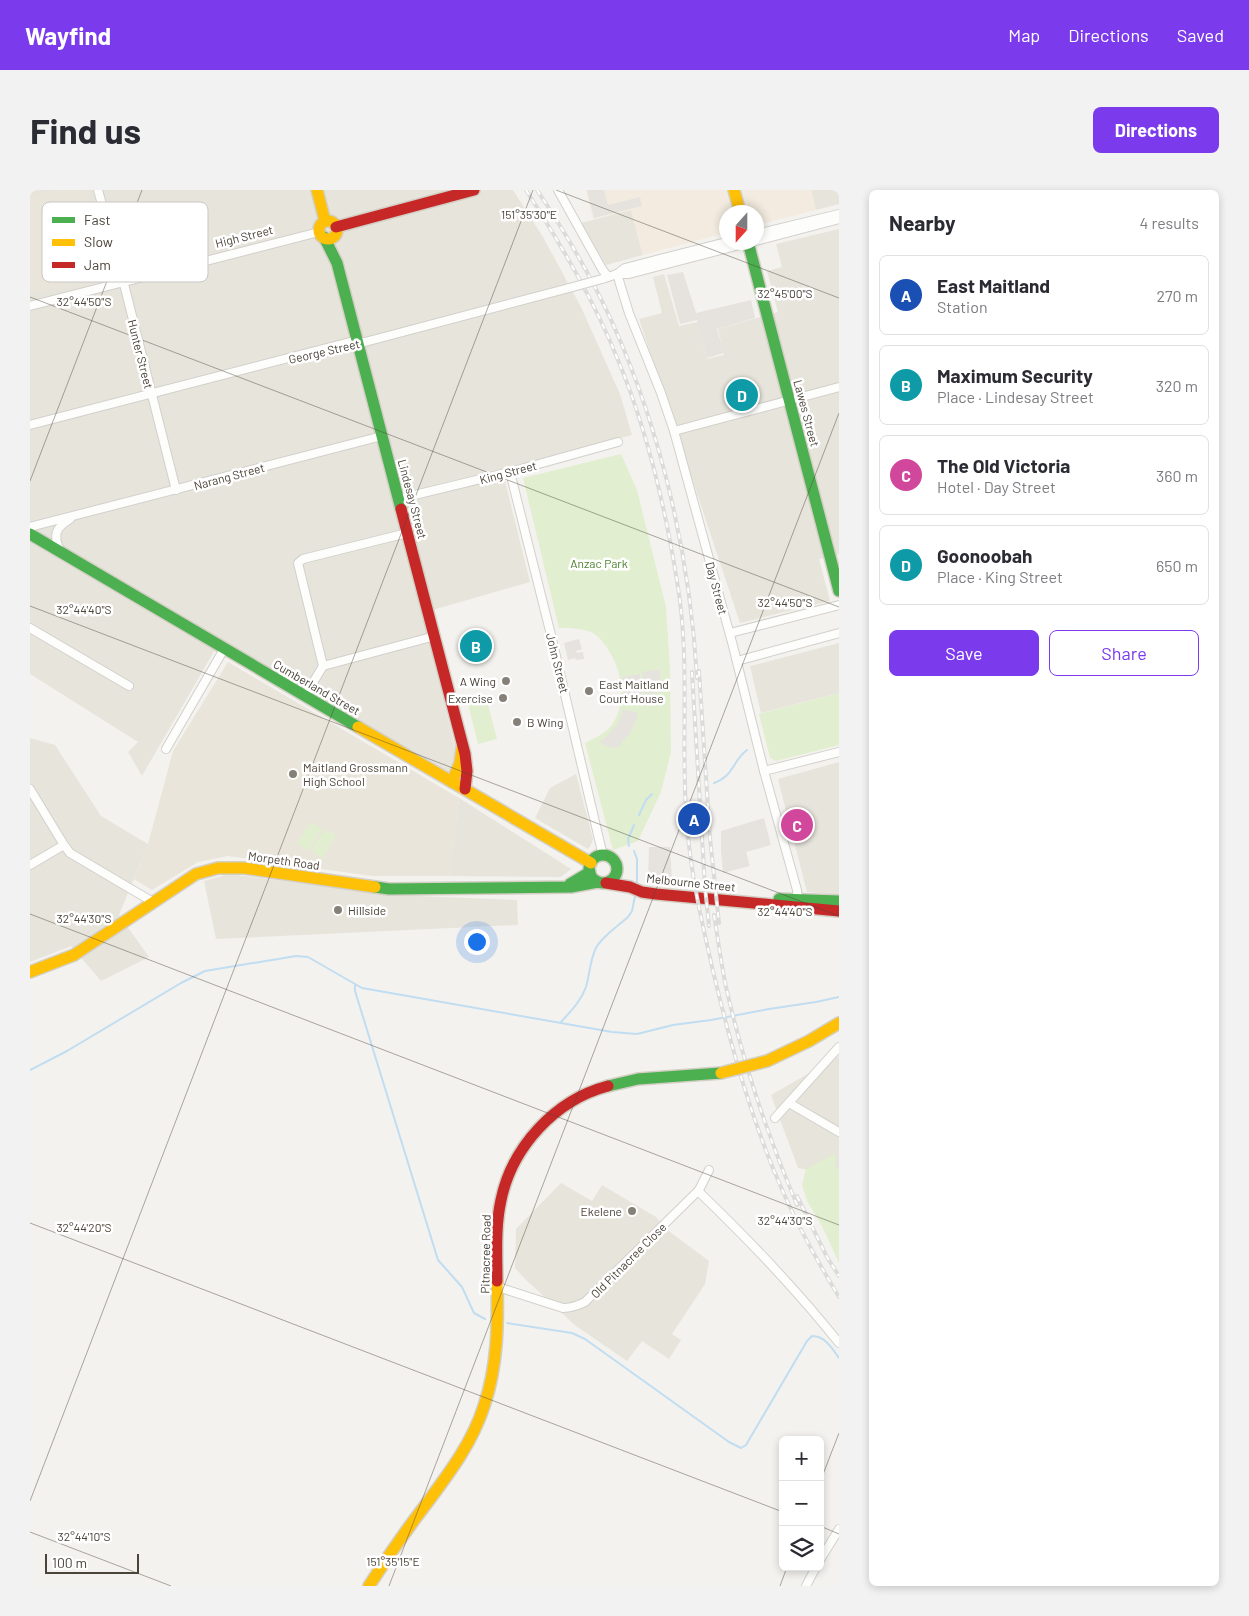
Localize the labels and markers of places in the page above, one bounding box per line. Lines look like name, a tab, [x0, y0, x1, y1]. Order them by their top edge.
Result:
pin: D	[726, 376, 758, 414]
pin: B	[460, 627, 492, 665]
place label: A Wing	[460, 674, 496, 688]
marker: A Wing	[500, 675, 512, 687]
place label: East Maitland Court House	[599, 677, 669, 705]
marker: East Maitland Court House	[583, 685, 595, 697]
place label: Exercise	[448, 691, 493, 705]
marker: Exercise	[497, 692, 509, 704]
place label: B Wing	[527, 715, 563, 729]
marker: B Wing	[511, 716, 523, 728]
place label: Maitland Grossmann High School	[303, 760, 408, 788]
marker: Maitland Grossmann High School	[287, 768, 299, 780]
pin: A	[678, 800, 710, 838]
pin: C	[781, 806, 813, 844]
place label: Hillside	[348, 903, 386, 917]
marker: Hillside	[332, 904, 344, 916]
place label: Ekelene	[581, 1204, 622, 1218]
marker: Ekelene	[626, 1205, 638, 1217]

